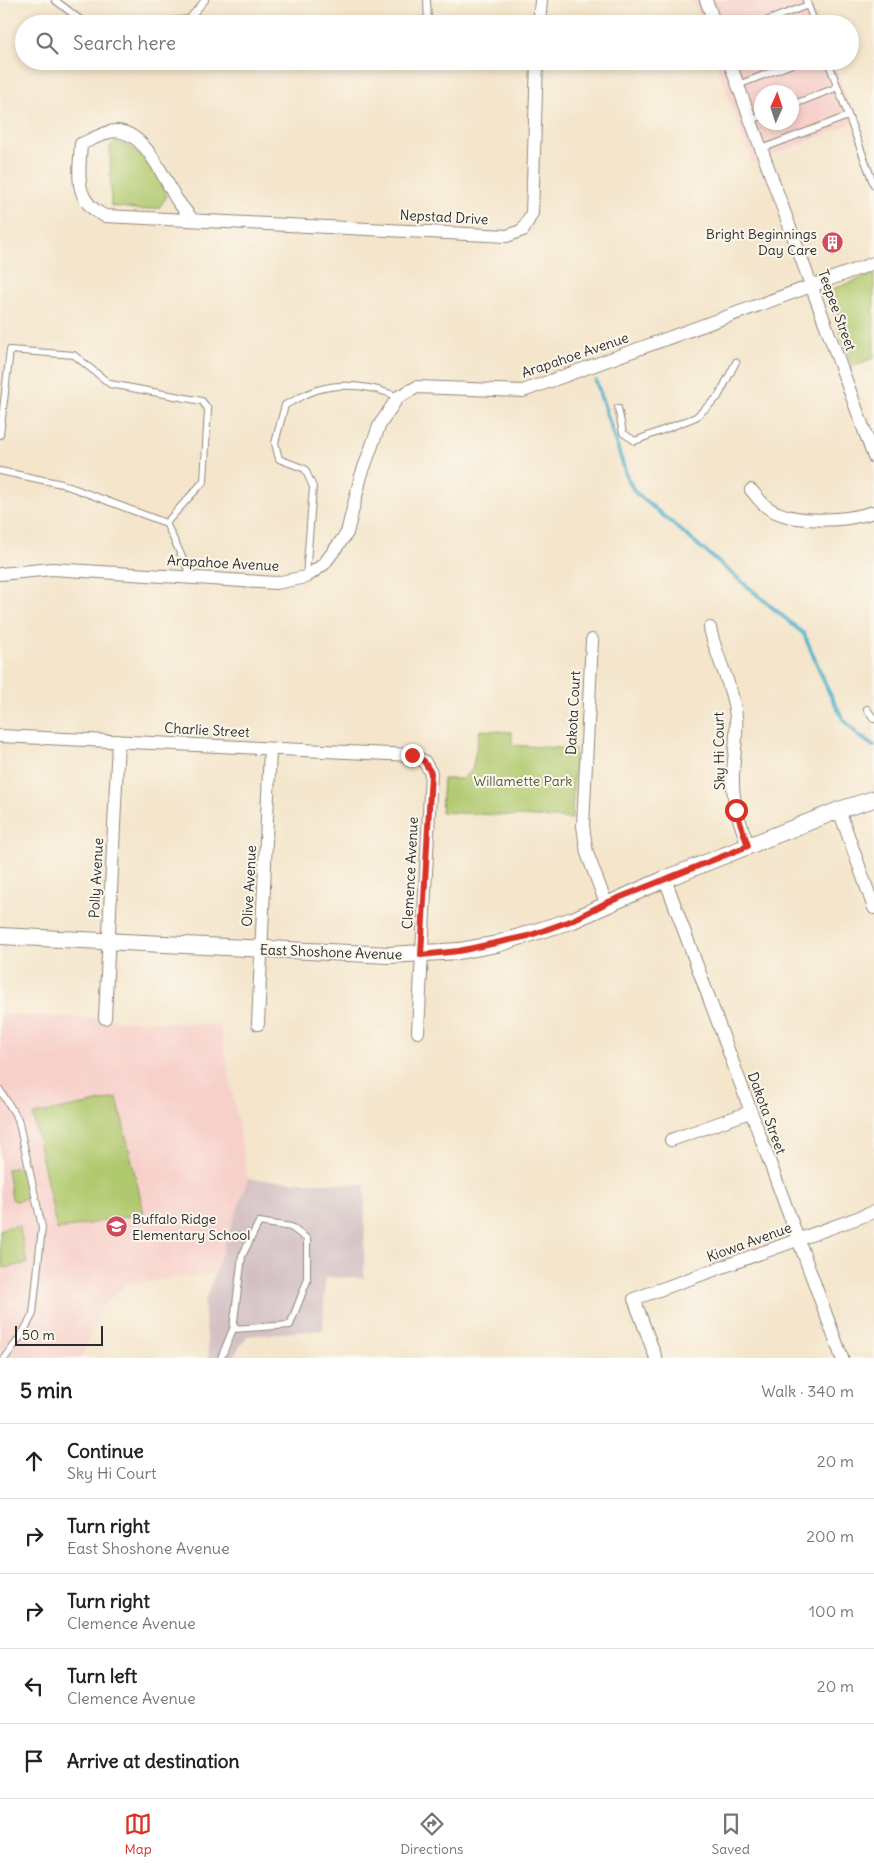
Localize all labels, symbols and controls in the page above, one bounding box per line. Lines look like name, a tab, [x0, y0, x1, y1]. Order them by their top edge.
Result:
search box	[15, 15, 859, 70]
icon: search	[33, 29, 61, 57]
text: Search here	[73, 31, 176, 55]
north arrow	[754, 85, 799, 130]
street label: Nepstad Drive	[399, 206, 489, 228]
place label: Bright Beginnings Day Care	[706, 225, 817, 259]
building icon: Bright Beginnings Day Care	[821, 230, 845, 254]
street label: Teepee Street	[814, 267, 860, 353]
street label: Arapahoe Avenue	[519, 328, 631, 382]
street label: Arapahoe Avenue	[166, 551, 280, 575]
street label: Dakota Court	[562, 670, 584, 756]
street label: Sky Hi Court	[709, 711, 729, 790]
street label: Charlie Street	[164, 719, 250, 741]
route end	[401, 744, 424, 767]
park label: Willamette Park	[473, 772, 573, 790]
route start	[725, 799, 748, 822]
street label: Clemence Avenue	[398, 816, 422, 930]
street label: Polly Avenue	[85, 837, 107, 919]
street label: Olive Avenue	[238, 845, 260, 927]
street label: East Shoshone Avenue	[260, 941, 402, 963]
street label: Dakota Street	[744, 1069, 790, 1157]
place label: Buffalo Ridge Elementary School	[132, 1210, 250, 1244]
school or university icon: Buffalo Ridge Elementary School	[104, 1215, 128, 1239]
street label: Kiowa Avenue	[704, 1218, 794, 1266]
scale bar	[15, 1323, 102, 1346]
text: 50 m	[22, 1326, 55, 1344]
text: 5 min	[20, 1377, 72, 1404]
text: Walk · 340 m	[761, 1381, 854, 1401]
text: Continue	[67, 1439, 144, 1463]
icon: ahead	[20, 1447, 48, 1475]
text: 20 m	[817, 1451, 854, 1471]
text: Sky Hi Court	[67, 1463, 156, 1483]
text: Turn right	[67, 1514, 150, 1538]
icon: right	[20, 1522, 48, 1550]
text: 200 m	[806, 1526, 854, 1546]
text: East Shoshone Avenue	[67, 1538, 230, 1558]
text: Turn right	[67, 1589, 150, 1613]
icon: right	[20, 1597, 48, 1625]
text: 100 m	[809, 1601, 854, 1621]
text: Clemence Avenue	[67, 1613, 196, 1633]
text: Turn left	[67, 1664, 137, 1688]
icon: left	[20, 1672, 48, 1700]
text: 20 m	[817, 1676, 854, 1696]
text: Clemence Avenue	[67, 1688, 196, 1708]
icon: arrive	[20, 1747, 48, 1775]
text: Arrive at destination	[67, 1749, 240, 1773]
tab: Map	[124, 1810, 152, 1858]
tab: Directions	[400, 1810, 463, 1858]
tab: Saved	[712, 1810, 750, 1858]

